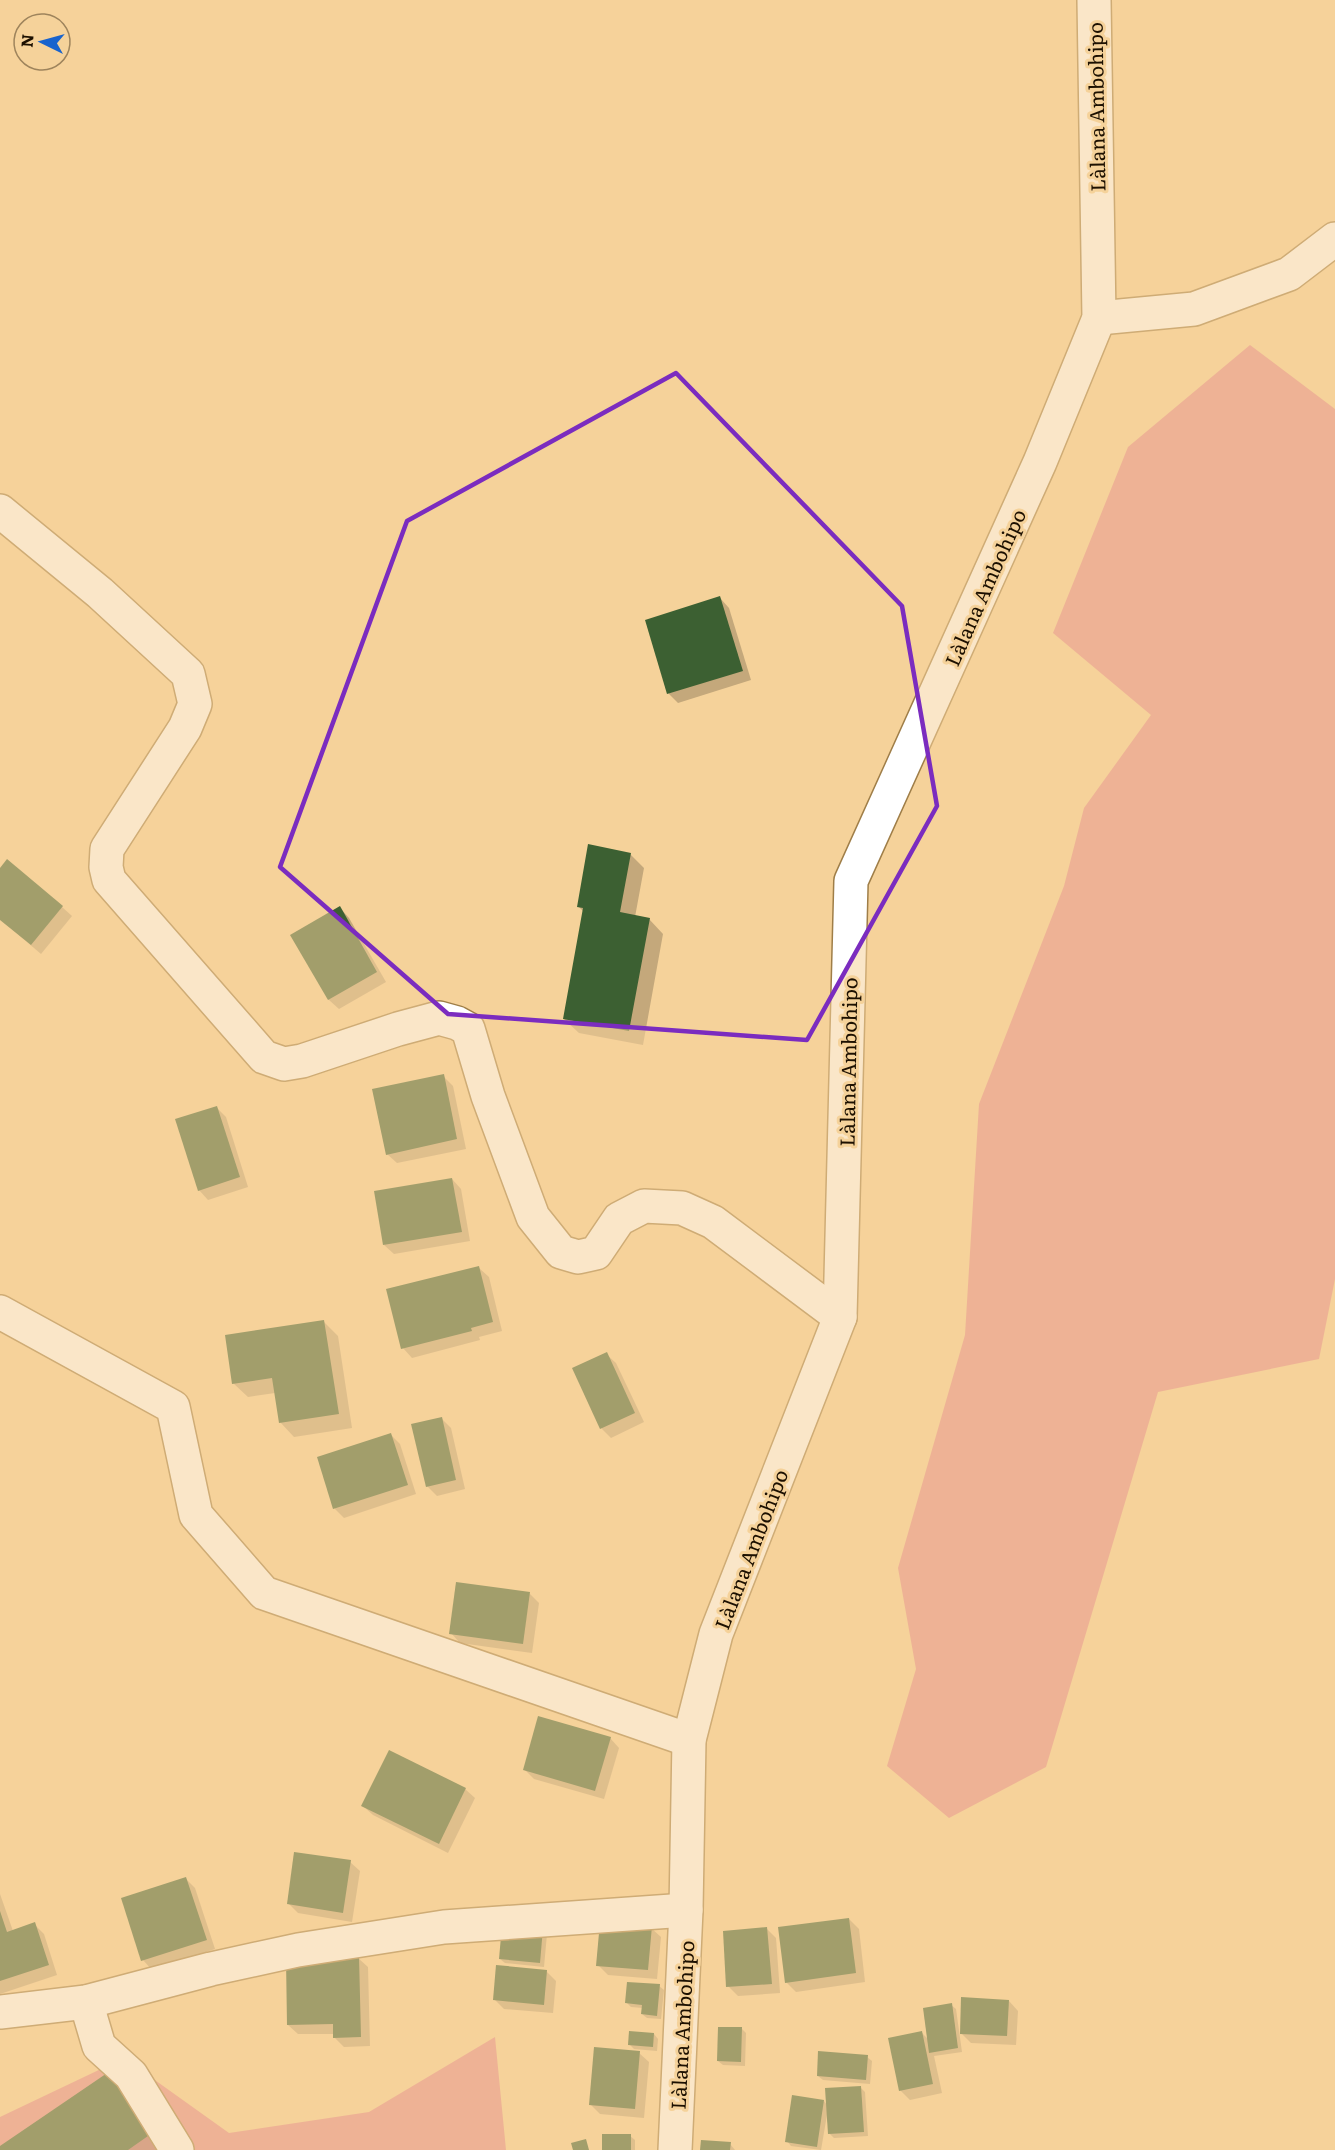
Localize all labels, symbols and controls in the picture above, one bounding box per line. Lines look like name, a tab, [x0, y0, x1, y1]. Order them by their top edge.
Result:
north arrow	[12, 12, 72, 72]
street label: Làlana Ambohipo	[1079, 22, 1111, 192]
text: N	[14, 33, 39, 48]
street label: Làlana Ambohipo	[936, 503, 1032, 671]
street label: Làlana Ambohipo	[831, 977, 863, 1147]
street label: Làlana Ambohipo	[706, 1465, 794, 1633]
street label: Làlana Ambohipo	[662, 1940, 700, 2110]

